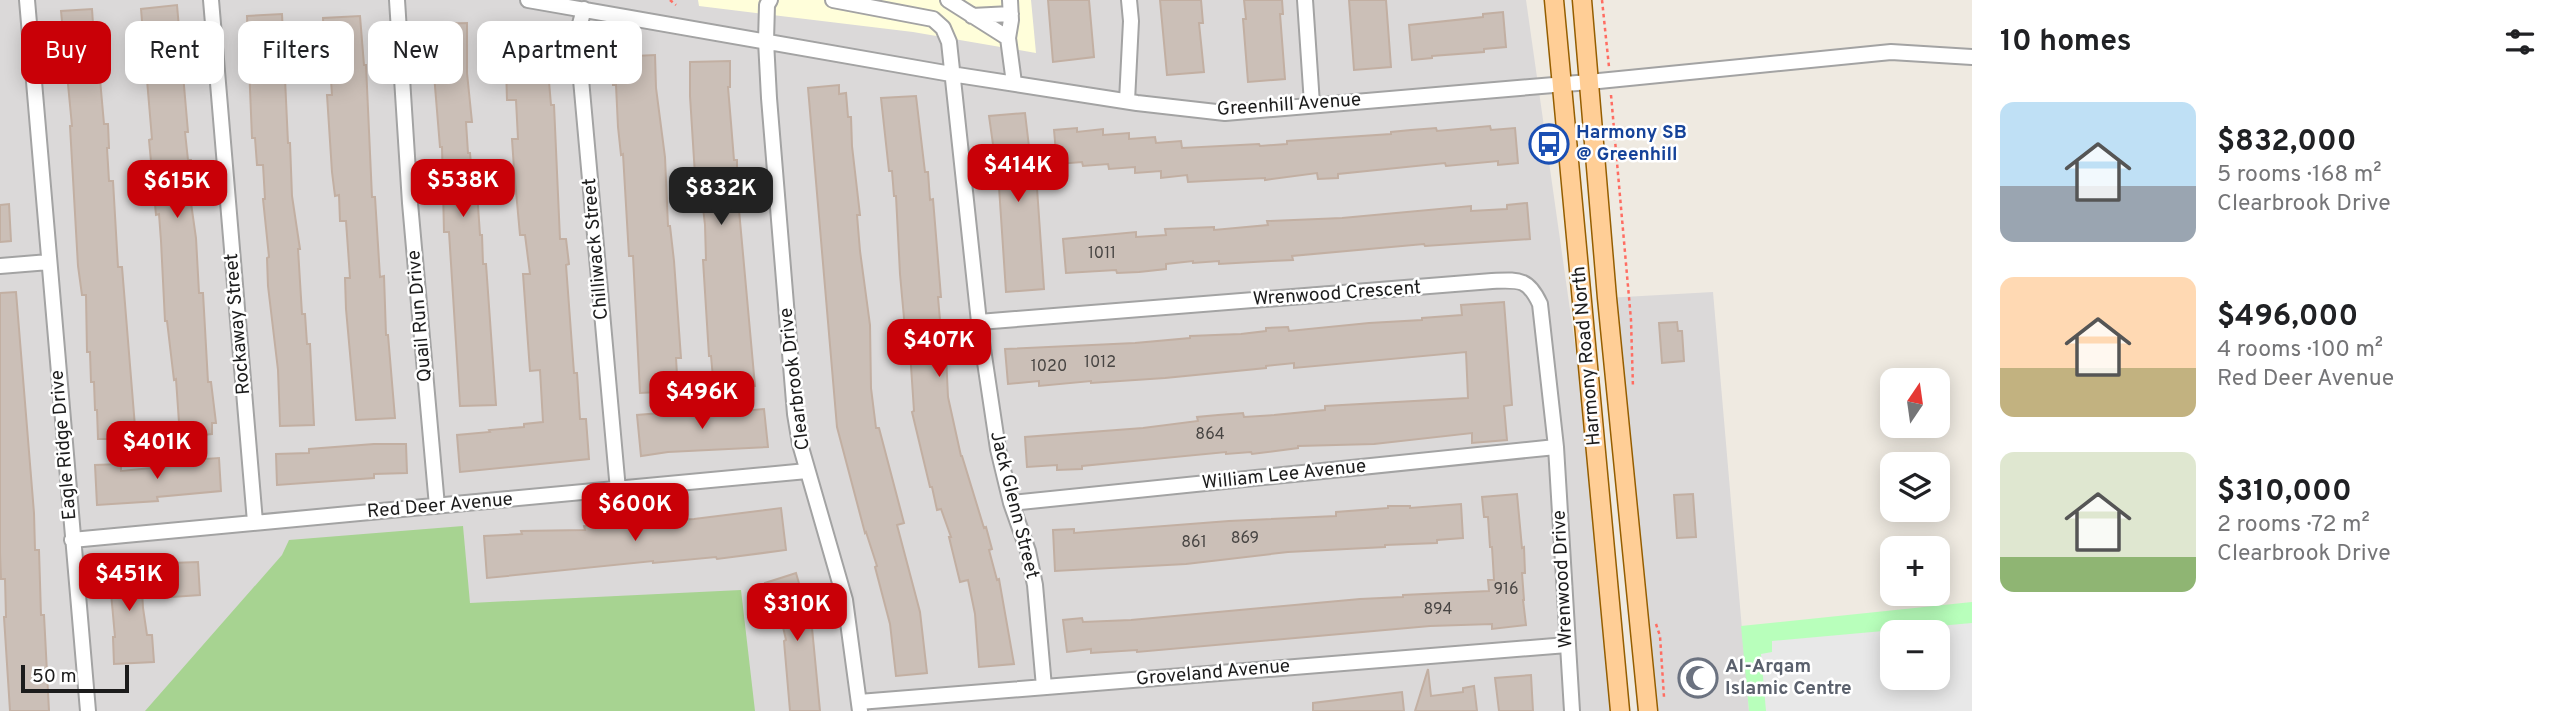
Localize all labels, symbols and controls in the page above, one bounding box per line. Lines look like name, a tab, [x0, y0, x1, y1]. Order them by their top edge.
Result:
chip: Buy	[21, 21, 111, 84]
chip: Rent	[125, 21, 224, 84]
chip: Filters	[238, 21, 354, 84]
chip: New	[368, 21, 463, 84]
chip: Apartment	[477, 21, 642, 84]
icon: filters	[2501, 23, 2539, 61]
text: 10 homes	[2000, 24, 2131, 61]
street label: Greenhill Avenue	[1216, 88, 1362, 122]
place label: Harmony SB @ Greenhill	[1576, 121, 1687, 167]
bus stop icon: Harmony SB @ Greenhill	[1528, 123, 1570, 165]
text: $832,000	[2217, 124, 2357, 161]
icon: home	[2056, 130, 2140, 214]
pin: $414K	[969, 144, 1067, 204]
text: $414K	[984, 152, 1052, 181]
pin: $615K	[128, 160, 226, 220]
pin: $538K	[414, 160, 512, 219]
text: 5 rooms · 168 m²	[2217, 161, 2382, 190]
text: $538K	[427, 167, 499, 196]
text: $615K	[143, 168, 211, 197]
pin: $832K	[672, 168, 770, 227]
text: $832K	[685, 175, 757, 204]
street label: Chilliwack Street	[578, 177, 614, 321]
text: Clearbrook Drive	[2217, 190, 2391, 219]
house number: 1011	[1088, 244, 1116, 264]
street label: Quail Run Drive	[402, 249, 438, 383]
street label: Rockaway Street	[220, 252, 256, 396]
street label: Harmony Road North	[1567, 265, 1607, 447]
street label: Wrenwood Crescent	[1252, 276, 1422, 312]
text: $496,000	[2217, 299, 2358, 336]
icon: home	[2056, 305, 2140, 389]
street label: Clearbrook Drive	[774, 306, 816, 452]
pin: $407K	[890, 320, 988, 379]
text: $407K	[903, 327, 975, 356]
text: 4 rooms · 100 m²	[2217, 336, 2383, 365]
house number: 1012	[1084, 353, 1116, 373]
house number: 1020	[1031, 357, 1067, 377]
text: Red Deer Avenue	[2217, 365, 2394, 394]
north arrow	[1880, 368, 1950, 438]
map controls	[1880, 368, 1950, 690]
street label: Eagle Ridge Drive	[45, 369, 83, 521]
pin: $496K	[653, 372, 751, 431]
text: $496K	[665, 379, 739, 408]
pin: $401K	[108, 421, 206, 481]
house number: 864	[1195, 425, 1225, 445]
text: $401K	[122, 429, 192, 458]
street label: Jack Glenn Street	[984, 429, 1044, 581]
button: layers	[1880, 452, 1950, 522]
street label: William Lee Avenue	[1201, 454, 1367, 496]
text: $310,000	[2217, 474, 2352, 511]
icon: home	[2056, 480, 2140, 564]
pin: $600K	[586, 484, 684, 543]
street label: Red Deer Avenue	[366, 488, 514, 524]
text: $600K	[598, 491, 672, 520]
street label: Wrenwood Drive	[1547, 509, 1579, 649]
text: 2 rooms · 72 m²	[2217, 511, 2370, 540]
house number: 869	[1231, 529, 1259, 549]
house number: 861	[1181, 533, 1207, 553]
button: +	[1880, 536, 1950, 606]
text: Clearbrook Drive	[2217, 540, 2391, 569]
pin: $451K	[80, 554, 178, 613]
text: $451K	[95, 561, 163, 590]
house number: 916	[1493, 580, 1519, 600]
pin: $310K	[748, 584, 846, 643]
text: $310K	[763, 591, 831, 620]
house number: 894	[1424, 600, 1453, 620]
button: −	[1880, 620, 1950, 690]
street label: Groveland Avenue	[1135, 654, 1291, 692]
place label: Al-Arqam Islamic Centre	[1725, 655, 1852, 701]
mosque icon: Al-Arqam Islamic Centre	[1677, 657, 1719, 699]
scale bar	[21, 662, 130, 694]
text: 50 m	[32, 665, 77, 689]

